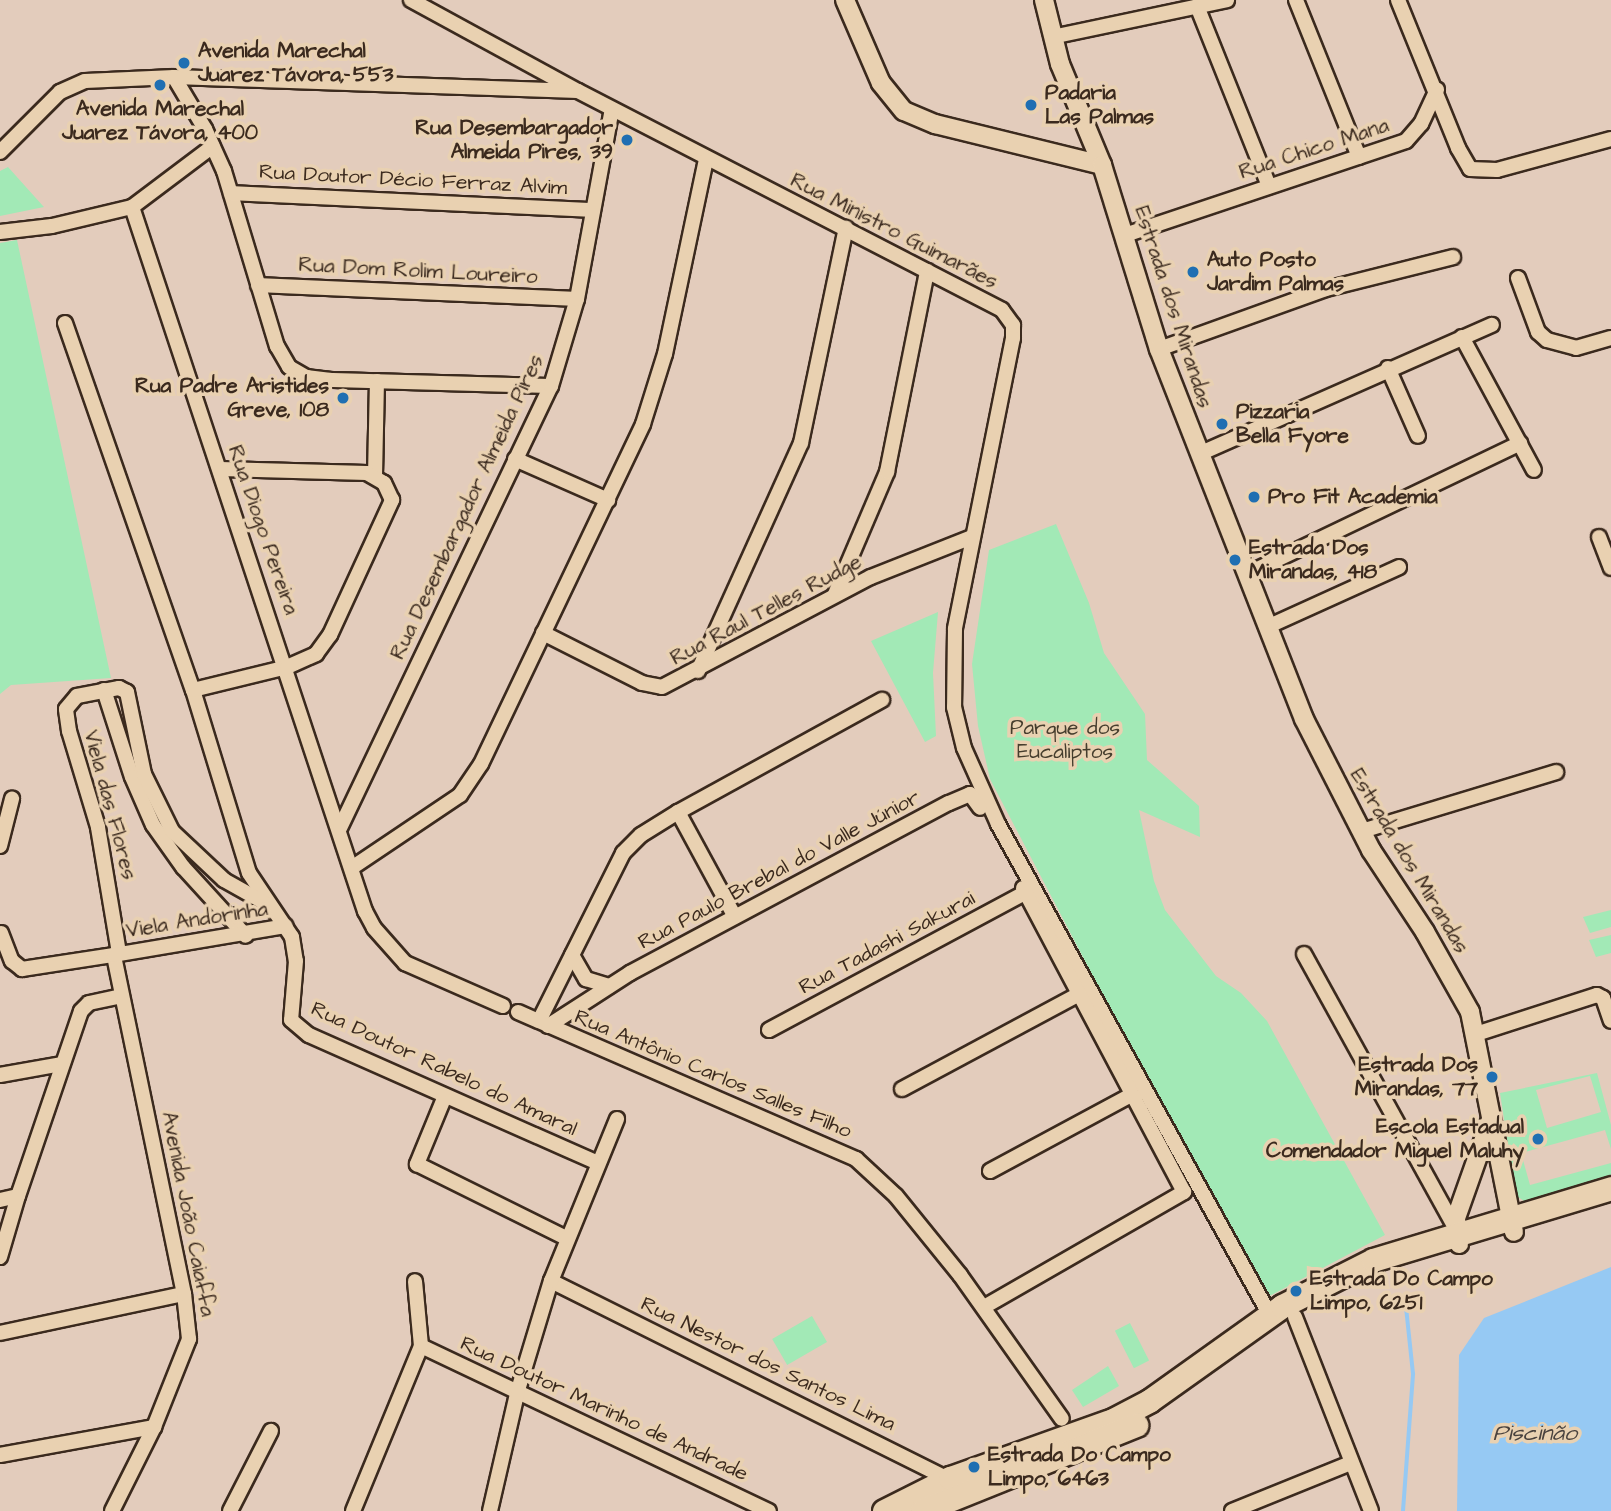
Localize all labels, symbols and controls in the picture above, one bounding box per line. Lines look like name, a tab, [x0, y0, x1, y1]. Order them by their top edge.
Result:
place label: Avenida Marechal Juarez Távora, 553	[198, 38, 394, 88]
marker: Avenida Marechal Juarez Távora, 553	[176, 55, 192, 71]
marker: Avenida Marechal Juarez Távora, 400	[152, 77, 168, 93]
place label: Padaria Las Palmas	[1045, 80, 1154, 130]
place label: Avenida Marechal Juarez Távora, 400	[62, 96, 258, 146]
marker: Padaria Las Palmas	[1023, 97, 1039, 113]
street label: Rua Chico Mana	[1236, 113, 1392, 185]
place label: Rua Desembargador Almeida Pires, 39	[415, 115, 613, 165]
marker: Rua Desembargador Almeida Pires, 39	[619, 132, 635, 148]
street label: Rua Doutor Décio Ferraz Alvim	[258, 159, 568, 201]
street label: Rua Ministro Guimarães	[786, 168, 1002, 294]
street label: Estrada dos Mirandas	[1129, 203, 1217, 411]
place label: Auto Posto Jardim Palmas	[1207, 247, 1344, 297]
street label: Rua Dom Rolim Loureiro	[298, 252, 538, 290]
marker: Auto Posto Jardim Palmas	[1185, 264, 1201, 280]
street label: Rua Desembargador Almeida Pires	[385, 350, 549, 664]
place label: Rua Padre Aristides Greve, 108	[135, 373, 329, 423]
marker: Rua Padre Aristides Greve, 108	[335, 390, 351, 406]
place label: Pizzaria Bella Fyore	[1236, 399, 1349, 449]
marker: Pizzaria Bella Fyore	[1214, 416, 1230, 432]
street label: Rua Diogo Pereira	[222, 442, 304, 618]
place label: Pro Fit Academia	[1268, 484, 1438, 510]
marker: Pro Fit Academia	[1246, 489, 1262, 505]
place label: Estrada Dos Mirandas, 418	[1249, 535, 1377, 585]
street label: Rua Raul Telles Rudge	[666, 549, 866, 671]
marker: Estrada Dos Mirandas, 418	[1227, 552, 1243, 568]
park label: Parque dos Eucaliptos	[1010, 715, 1120, 765]
street label: Viela das Flores	[78, 728, 142, 882]
street label: Estrada dos Mirandas	[1344, 764, 1474, 958]
street label: Rua Paulo Brebal do Valle Júnior	[634, 785, 924, 955]
street label: Rua Tadashi Sakurai	[795, 886, 979, 1000]
street label: Viela Andorinha	[124, 896, 270, 944]
street label: Rua Doutor Rabelo do Amaral	[307, 996, 581, 1142]
street label: Rua Antônio Carlos Salles Filho	[571, 1004, 855, 1144]
place label: Estrada Dos Mirandas, 77	[1355, 1052, 1478, 1102]
marker: Estrada Dos Mirandas, 77	[1484, 1069, 1500, 1085]
street label: Avenida João Caiaffa	[156, 1109, 220, 1319]
place label: Escola Estadual Comendador Miguel Maluhy	[1266, 1114, 1524, 1164]
marker: Escola Estadual Comendador Miguel Maluhy	[1530, 1131, 1546, 1147]
place label: Estrada Do Campo Limpo, 6251	[1310, 1266, 1493, 1316]
marker: Estrada Do Campo Limpo, 6251	[1288, 1283, 1304, 1299]
street label: Rua Nestor dos Santos Lima	[637, 1291, 899, 1437]
street label: Rua Doutor Marinho de Andrade	[456, 1331, 752, 1487]
water label: Piscinão	[1493, 1419, 1577, 1447]
place label: Estrada Do Campo Limpo, 6463	[988, 1442, 1171, 1492]
marker: Estrada Do Campo Limpo, 6463	[966, 1459, 982, 1475]

